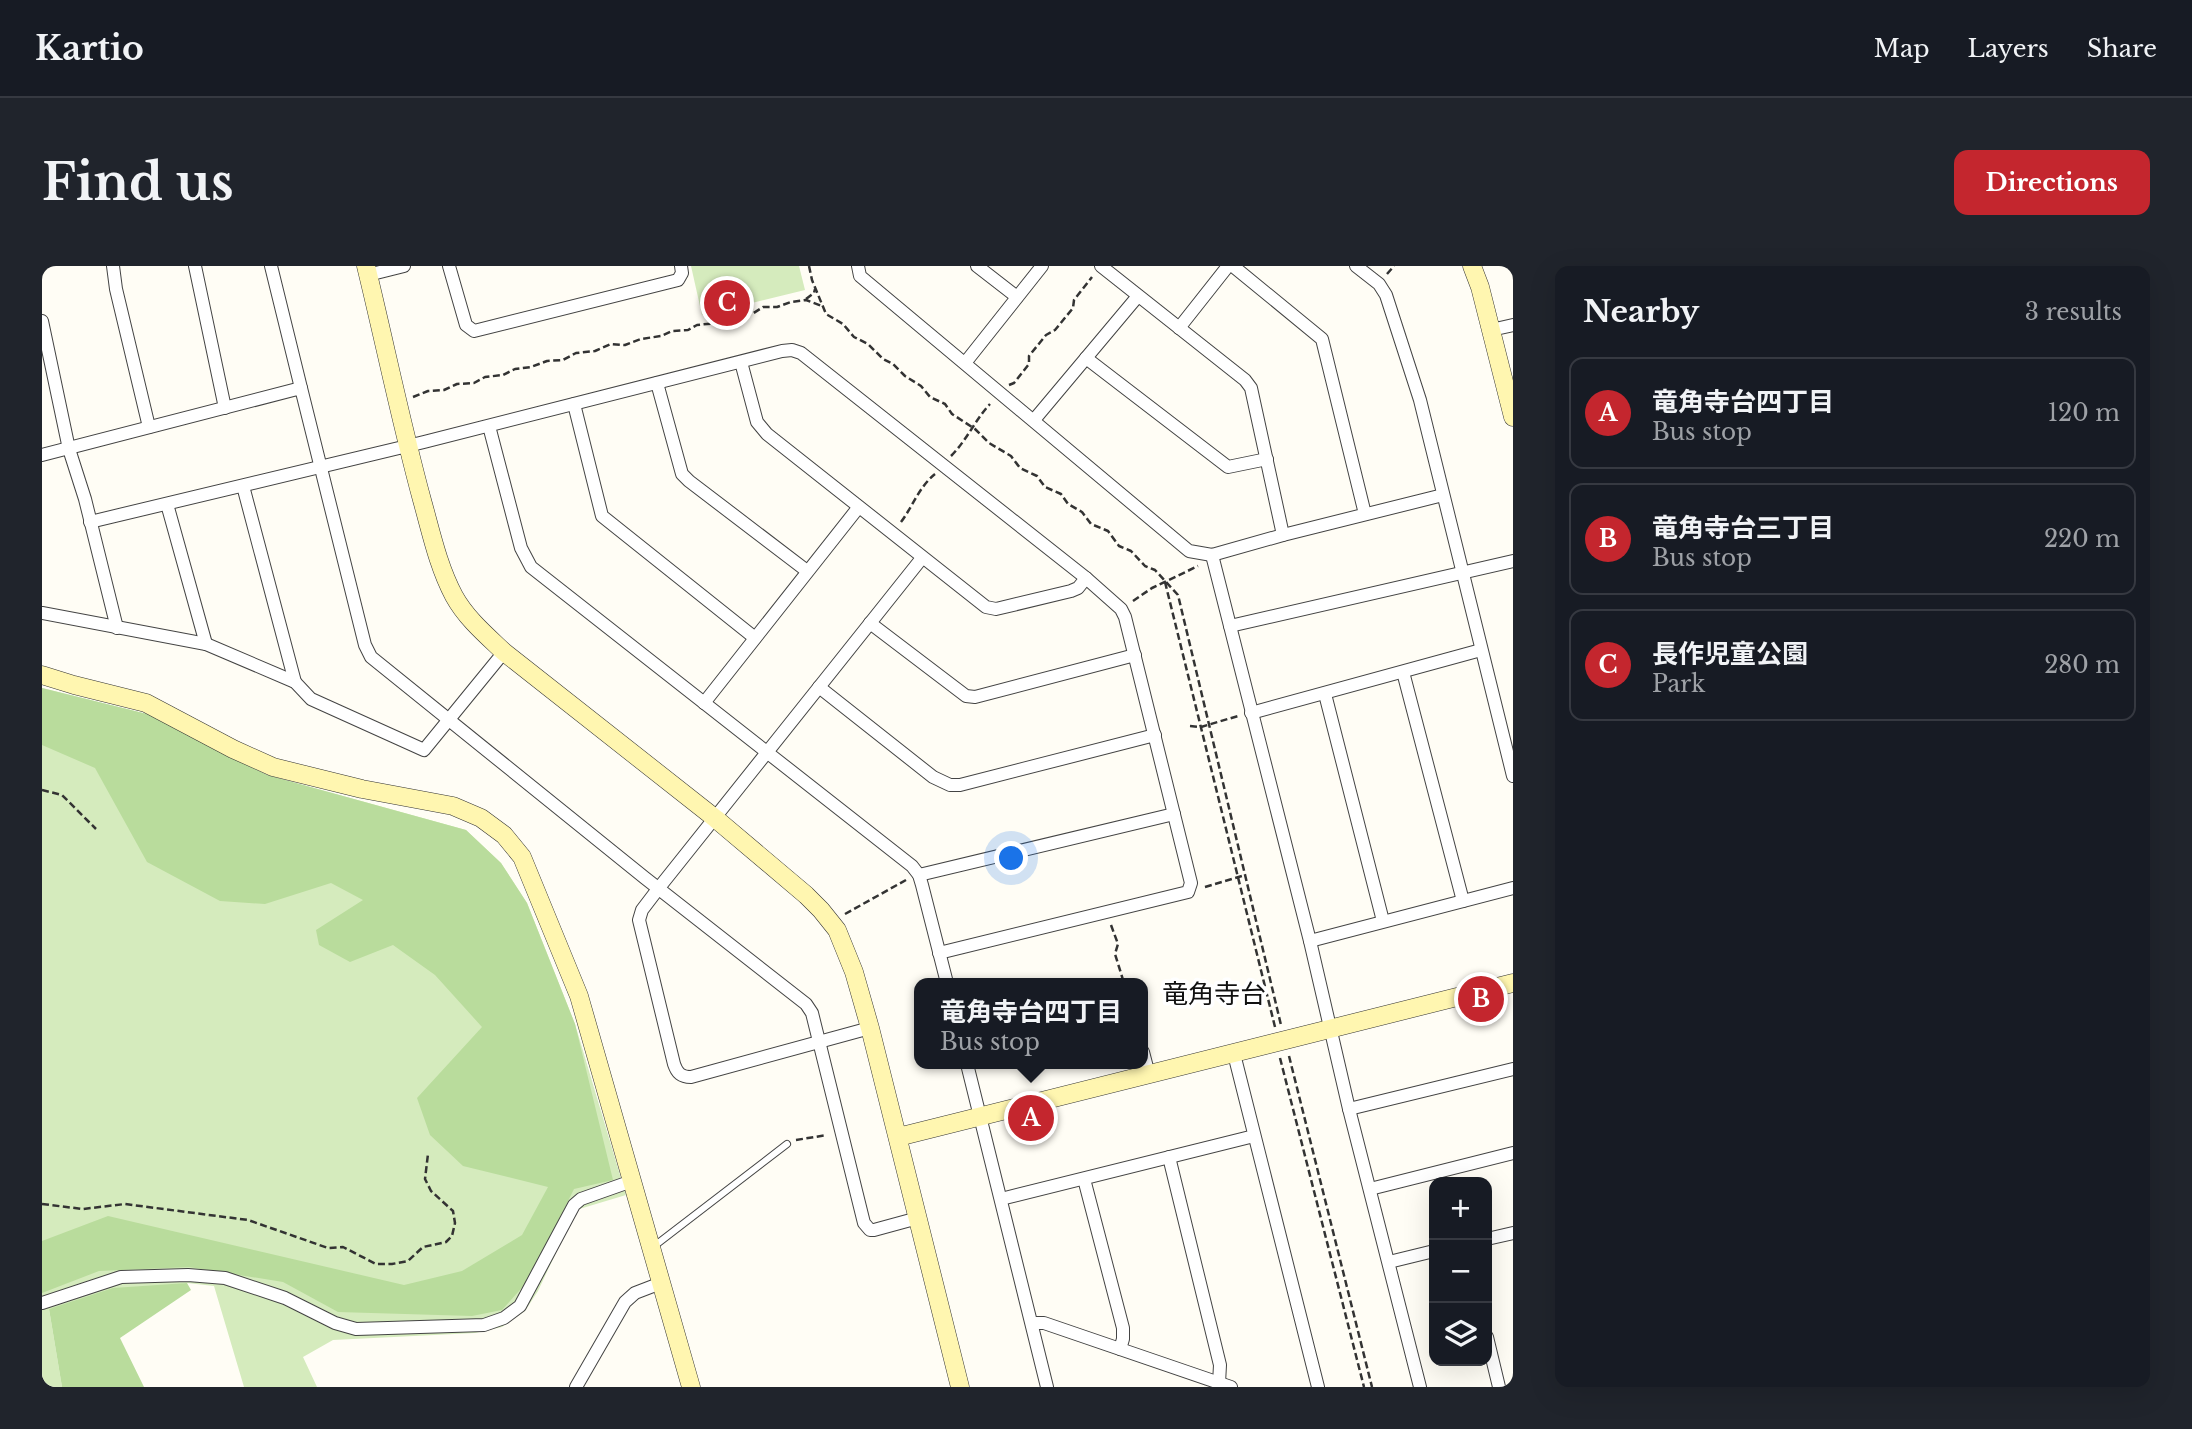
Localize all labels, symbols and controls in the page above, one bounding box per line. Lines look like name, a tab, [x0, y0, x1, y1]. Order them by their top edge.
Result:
text: Kartio	[35, 28, 144, 69]
text: Map	[1874, 34, 1930, 63]
text: Layers	[1968, 34, 2049, 63]
text: Share	[2087, 34, 2157, 63]
button: Directions	[1954, 150, 2150, 215]
text: Find us	[42, 152, 234, 213]
pin: C	[704, 277, 750, 329]
text: Nearby	[1583, 293, 1699, 330]
text: 3 results	[2025, 298, 2122, 326]
text: 竜角寺台四丁目	[1652, 386, 1834, 418]
text: A	[1599, 399, 1617, 427]
text: 120 m	[2048, 399, 2120, 427]
text: Bus stop	[1652, 418, 1752, 446]
text: 竜角寺台三丁目	[1652, 512, 1834, 544]
text: B	[1599, 525, 1617, 553]
text: 220 m	[2044, 525, 2120, 553]
text: Bus stop	[1652, 544, 1752, 572]
text: 長作児童公園	[1652, 638, 1808, 670]
text: C	[1599, 651, 1617, 679]
text: 280 m	[2044, 651, 2120, 679]
text: Park	[1652, 670, 1705, 698]
your location	[994, 841, 1028, 875]
pin: B	[1458, 973, 1504, 1025]
popup	[914, 978, 1148, 1069]
district label: 竜角寺台	[1162, 978, 1266, 1010]
text: 竜角寺台四丁目	[940, 996, 1122, 1028]
text: Bus stop	[940, 1028, 1040, 1056]
pin: A	[1008, 1092, 1054, 1144]
map controls	[1429, 1177, 1492, 1366]
button: +	[1429, 1177, 1492, 1240]
button: −	[1429, 1240, 1492, 1303]
button: layers	[1429, 1303, 1492, 1366]

